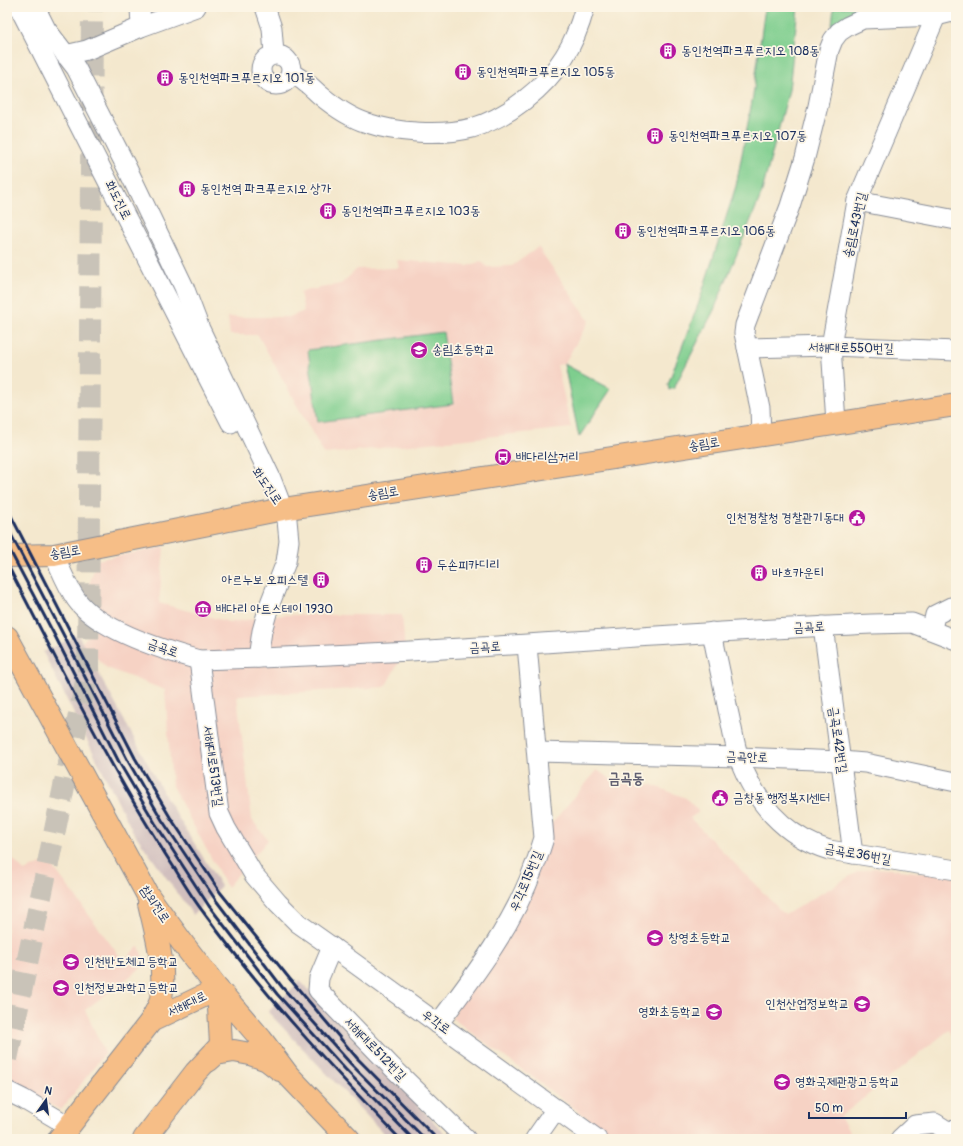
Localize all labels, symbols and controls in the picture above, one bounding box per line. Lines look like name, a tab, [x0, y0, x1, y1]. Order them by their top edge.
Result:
building icon: 동인천역파크푸르지오 108동	[658, 41, 678, 61]
place label: 동인천역파크푸르지오 108동	[681, 43, 819, 59]
building icon: 동인천역파크푸르지오 105동	[453, 62, 473, 82]
place label: 동인천역파크푸르지오 105동	[476, 64, 615, 80]
building icon: 동인천역파크푸르지오 101동	[155, 68, 175, 88]
place label: 동인천역파크푸르지오 101동	[178, 70, 315, 86]
building icon: 동인천역파크푸르지오 107동	[645, 126, 665, 146]
place label: 동인천역파크푸르지오 107동	[668, 128, 807, 144]
street label: 화도진로	[101, 178, 135, 222]
building icon: 동인천역 파크푸르지오 상가	[177, 179, 197, 199]
place label: 동인천역 파크푸르지오 상가	[200, 181, 332, 197]
street label: 송림로43번길	[840, 191, 870, 259]
building icon: 동인천역파크푸르지오 103동	[318, 201, 338, 221]
place label: 동인천역파크푸르지오 103동	[341, 203, 480, 219]
building icon: 동인천역파크푸르지오 106동	[613, 221, 633, 241]
place label: 동인천역파크푸르지오 106동	[636, 223, 775, 239]
street label: 서해대로550번길	[808, 339, 894, 357]
school or university icon: 송림초등학교	[409, 340, 429, 360]
place label: 송림초등학교	[432, 342, 495, 358]
street label: 송림로	[687, 434, 721, 454]
bus stop icon: 배다리삼거리	[493, 447, 513, 467]
place label: 배다리삼거리	[516, 449, 579, 465]
street label: 화도진로	[248, 464, 286, 508]
street label: 송림로	[366, 483, 400, 503]
public building icon: 인천경찰청 경찰관기동대	[847, 508, 867, 528]
place label: 인천경찰청 경찰관기동대	[726, 510, 844, 526]
street label: 송림로	[48, 542, 82, 562]
building icon: 두손피카디리	[414, 555, 434, 575]
place label: 두손피카디리	[437, 557, 500, 573]
building icon: 바흐카운티	[749, 563, 769, 583]
place label: 바흐카운티	[772, 565, 824, 581]
building icon: 아르누보 오피스텔	[311, 570, 331, 590]
place label: 아르누보 오피스텔	[221, 572, 309, 588]
museum icon: 배다리 아트스테이 1930	[193, 599, 213, 619]
place label: 배다리 아트스테이 1930	[216, 601, 333, 617]
street label: 금곡로	[793, 618, 825, 636]
street label: 금곡로	[146, 635, 180, 661]
street label: 금곡로	[469, 638, 501, 656]
street label: 금곡로42번길	[825, 706, 851, 774]
street label: 서해대로513번길	[199, 724, 227, 808]
street label: 금곡안로	[726, 748, 768, 766]
district label: 금곡동	[608, 769, 644, 788]
public building icon: 금창동 행정복지센터	[710, 788, 730, 808]
place label: 금창동 행정복지센터	[733, 790, 830, 806]
street label: 금곡로36번길	[824, 840, 892, 868]
street label: 우각로15번길	[506, 848, 546, 914]
street label: 참외전로	[137, 882, 173, 926]
school or university icon: 창영초등학교	[645, 928, 665, 948]
place label: 창영초등학교	[668, 930, 731, 946]
school or university icon: 인천반도체고등학교	[61, 952, 81, 972]
place label: 인천반도체고등학교	[84, 954, 178, 970]
school or university icon: 인천정보과학고등학교	[51, 978, 71, 998]
place label: 인천정보과학고등학교	[74, 980, 179, 996]
street label: 서해대로	[165, 988, 209, 1020]
school or university icon: 인천산업정보학교	[852, 994, 872, 1014]
place label: 인천산업정보학교	[765, 996, 849, 1012]
school or university icon: 영화초등학교	[704, 1002, 724, 1022]
place label: 영화초등학교	[638, 1004, 701, 1020]
street label: 우각로	[419, 1006, 453, 1038]
street label: 서해대로512번길	[341, 1014, 409, 1084]
school or university icon: 영화국제관광고등학교	[772, 1072, 792, 1092]
place label: 영화국제관광고등학교	[795, 1074, 900, 1090]
north arrow	[26, 1080, 66, 1120]
text: N	[43, 1084, 54, 1098]
scale bar	[809, 1094, 906, 1120]
text: 50 m	[815, 1101, 843, 1116]

